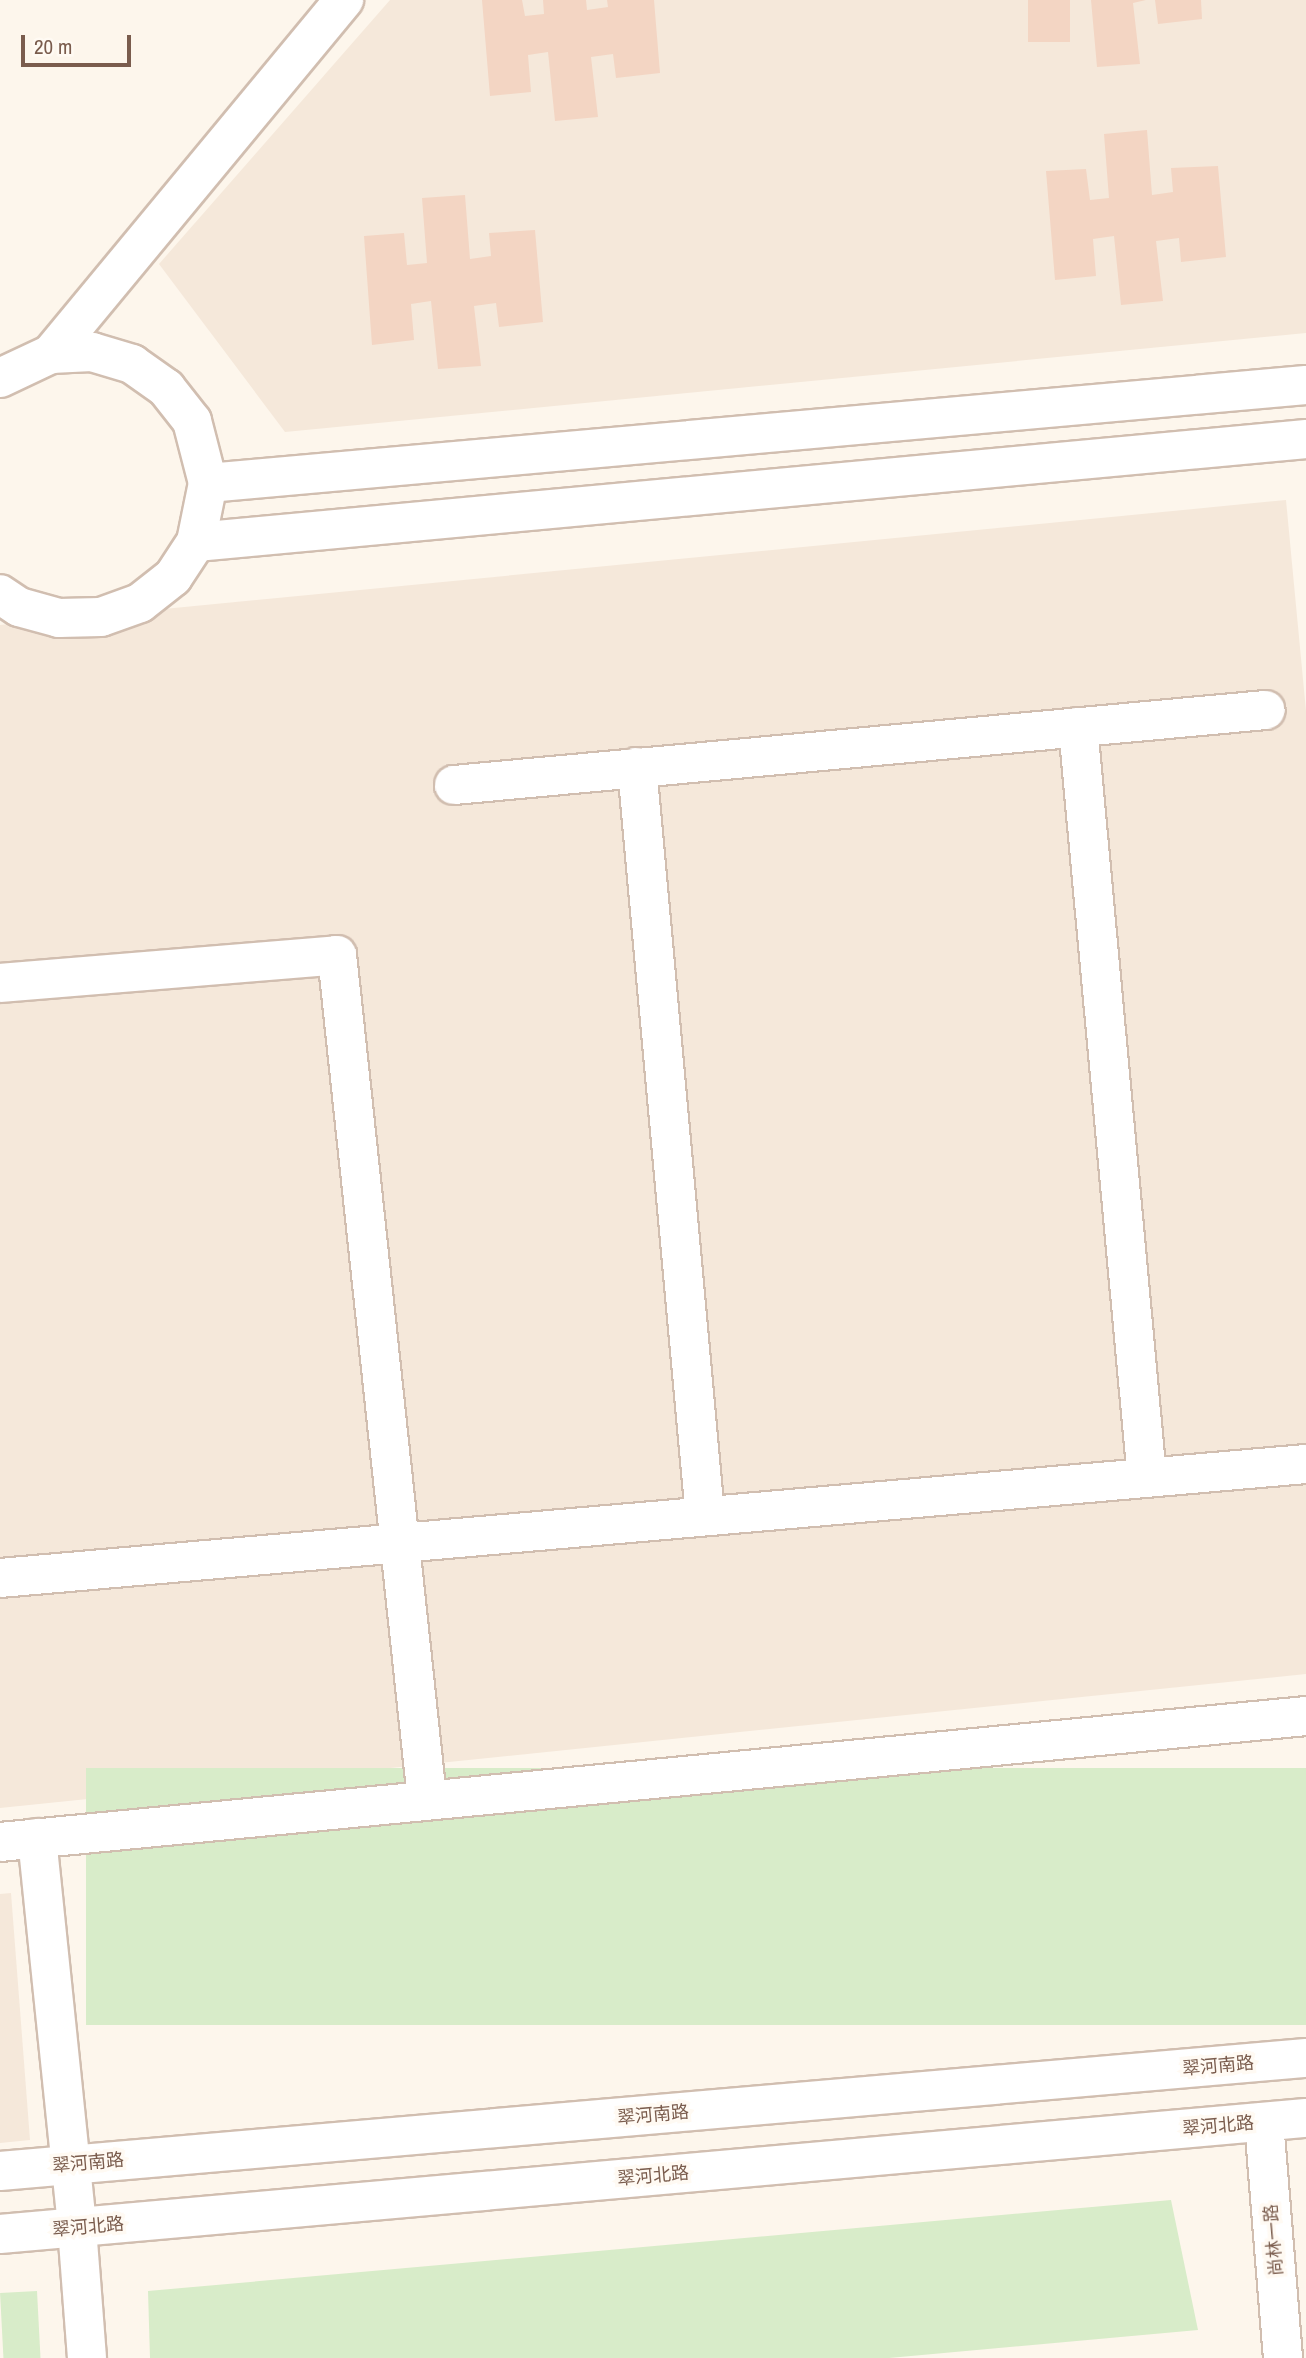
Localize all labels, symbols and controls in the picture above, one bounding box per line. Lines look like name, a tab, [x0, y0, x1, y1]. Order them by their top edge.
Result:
scale bar	[24, 21, 135, 65]
text: 20 m	[34, 32, 72, 61]
street label: 翠河南路	[1181, 2052, 1255, 2080]
street label: 翠河南路	[616, 2101, 690, 2129]
street label: 翠河北路	[1181, 2112, 1255, 2140]
street label: 翠河南路	[51, 2149, 125, 2177]
street label: 翠河北路	[616, 2162, 690, 2190]
street label: 尚林一路	[1260, 2203, 1288, 2277]
street label: 翠河北路	[51, 2213, 125, 2241]

